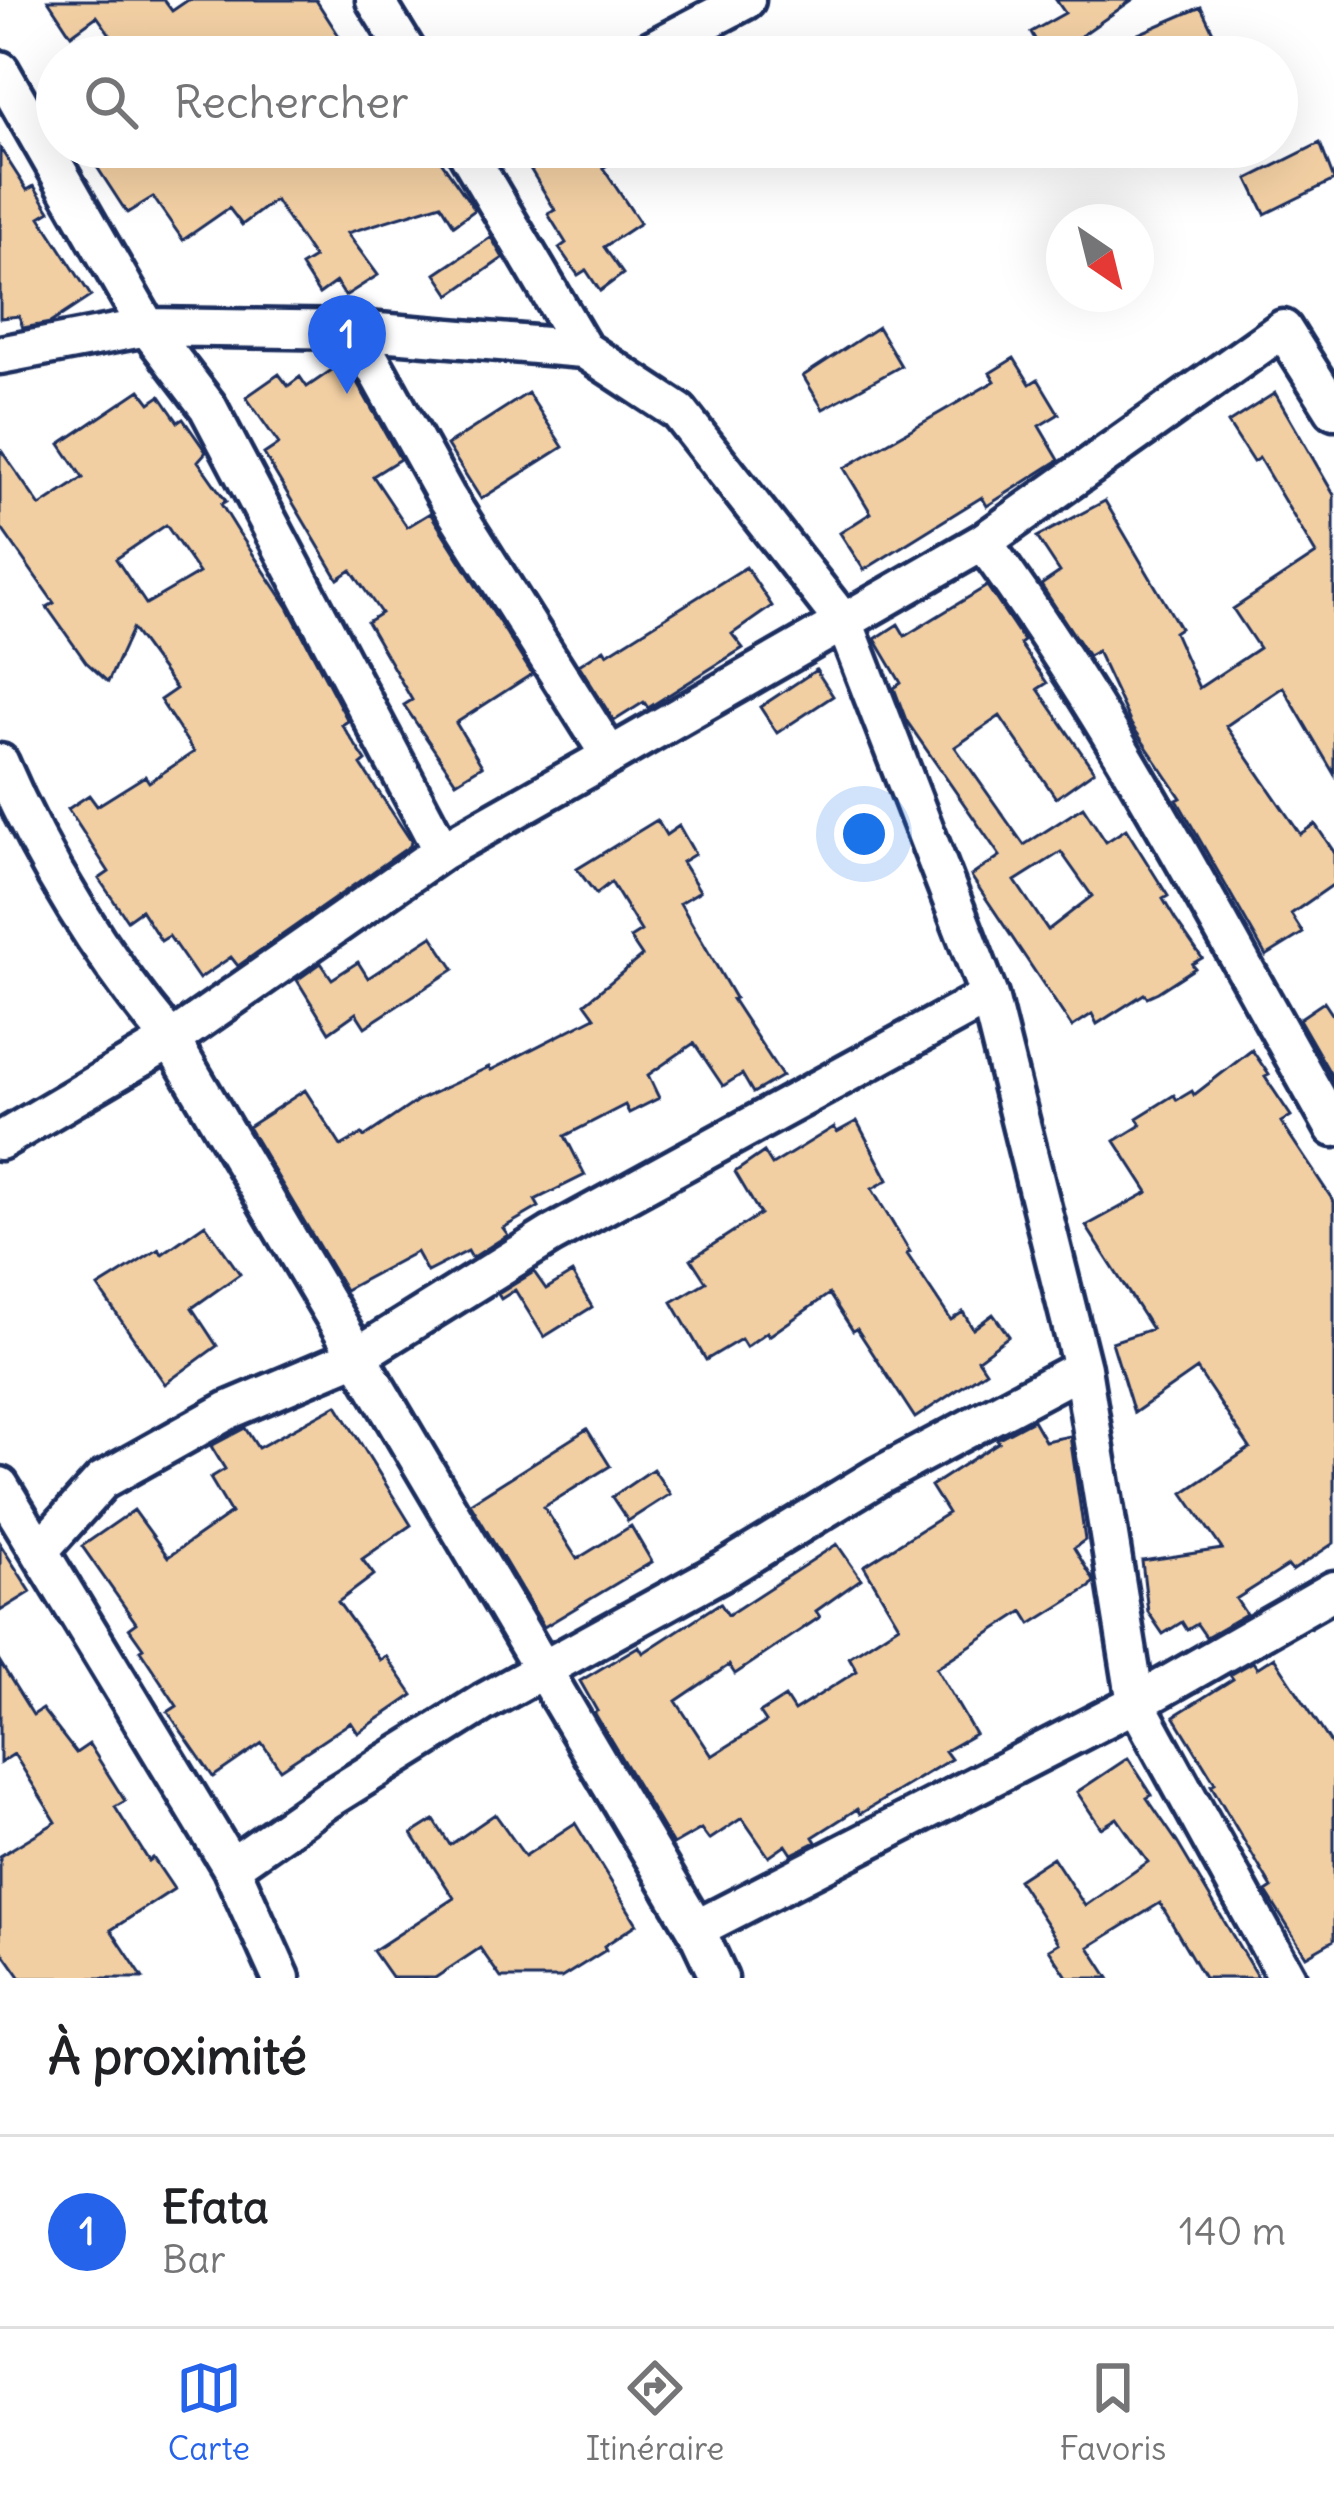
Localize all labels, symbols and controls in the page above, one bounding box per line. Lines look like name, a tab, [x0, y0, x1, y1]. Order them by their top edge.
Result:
search box	[36, 36, 1298, 168]
icon: search	[78, 69, 144, 135]
text: Rechercher	[174, 74, 409, 130]
north arrow	[1046, 204, 1154, 312]
pin: 1	[308, 295, 386, 394]
your location	[834, 804, 894, 864]
text: À proximité	[48, 2024, 307, 2088]
text: Efata	[162, 2179, 269, 2235]
text: 1	[79, 2207, 95, 2256]
text: 140 m	[1179, 2207, 1286, 2256]
text: Bar	[162, 2235, 226, 2284]
tab: Carte	[168, 2355, 250, 2469]
tab: Itinéraire	[586, 2355, 724, 2469]
tab: Favoris	[1060, 2355, 1166, 2469]

